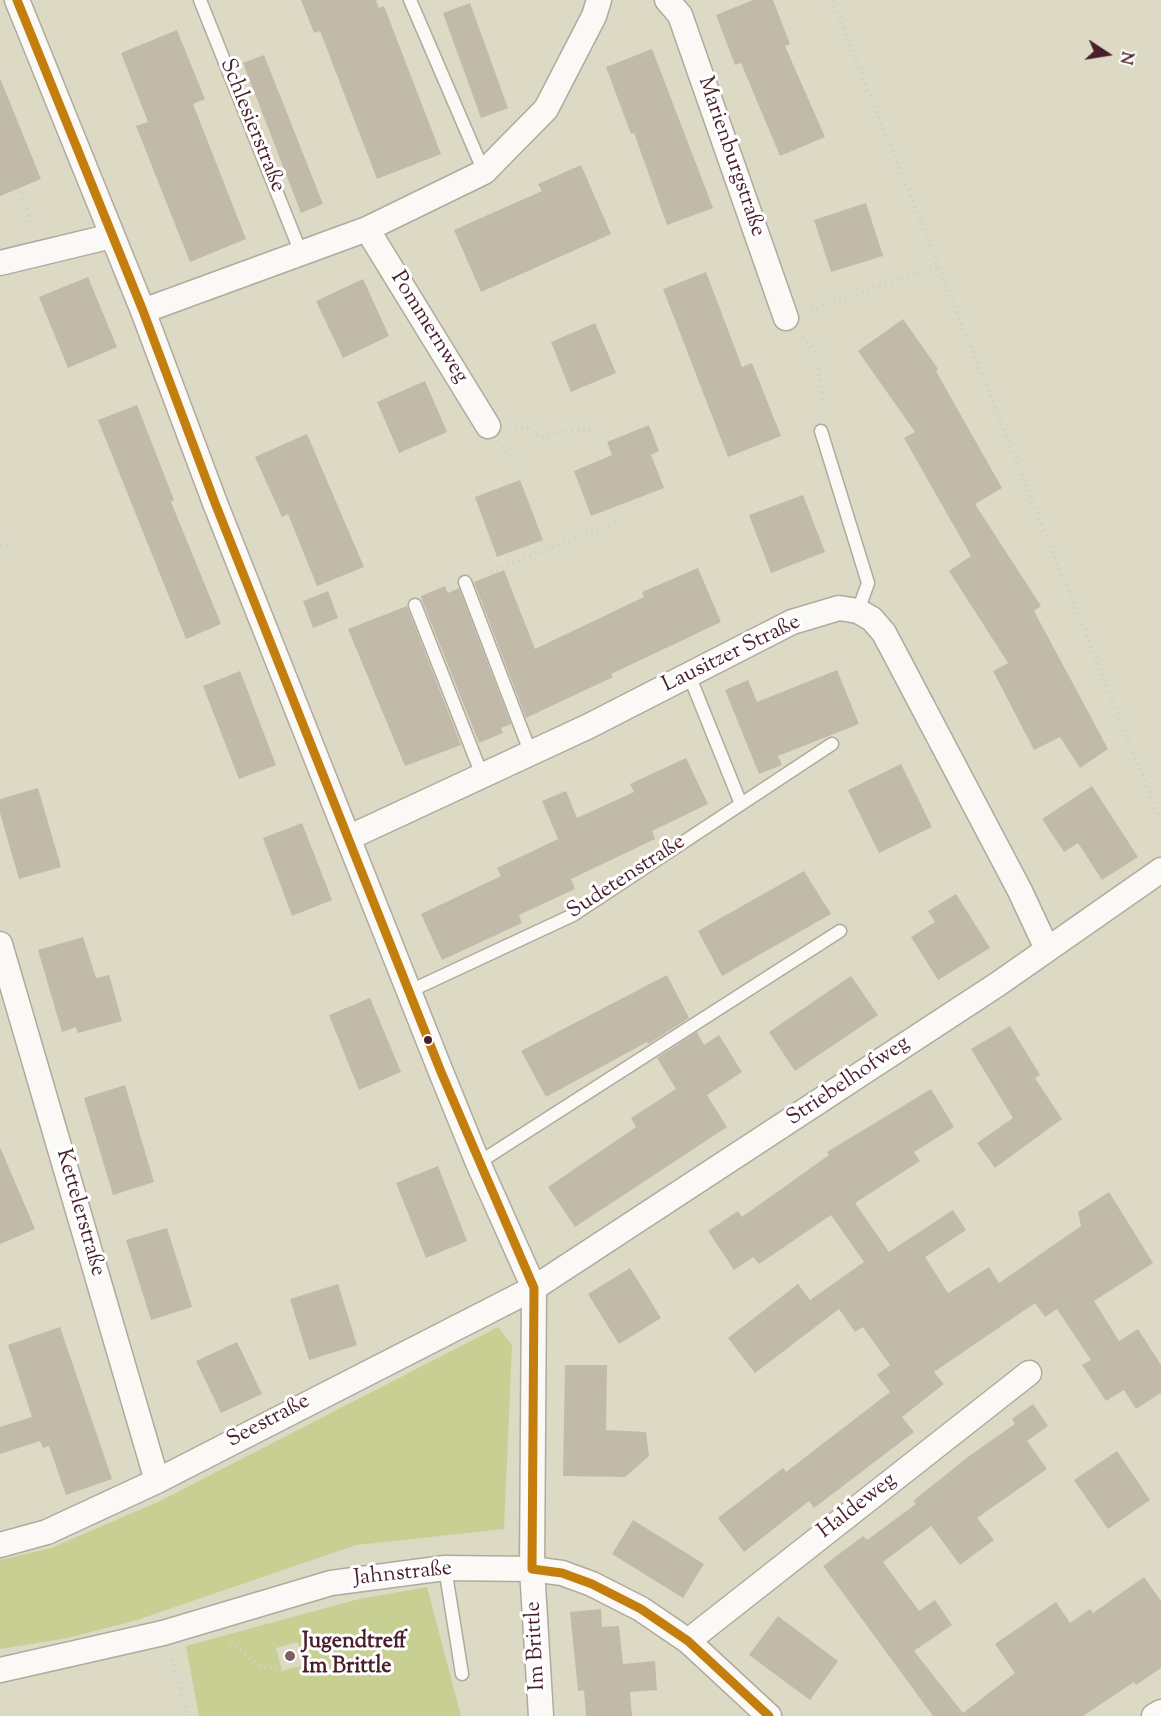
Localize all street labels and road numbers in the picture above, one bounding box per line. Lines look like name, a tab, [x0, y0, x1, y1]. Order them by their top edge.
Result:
street label: Schlesierstraße	[212, 55, 290, 197]
street label: Marienburgstraße	[690, 73, 770, 241]
street label: Pommernweg	[383, 267, 473, 389]
street label: Lausitzer Straße	[659, 610, 805, 700]
street label: Sudetenstraße	[563, 830, 691, 926]
street label: Striebelhofweg	[783, 1031, 915, 1133]
street label: Kettelerstraße	[48, 1146, 110, 1280]
street label: Seestraße	[223, 1389, 315, 1455]
street label: Haldeweg	[813, 1468, 903, 1546]
street label: Jahnstraße	[352, 1557, 454, 1593]
street label: Im Brittle	[521, 1601, 553, 1691]

